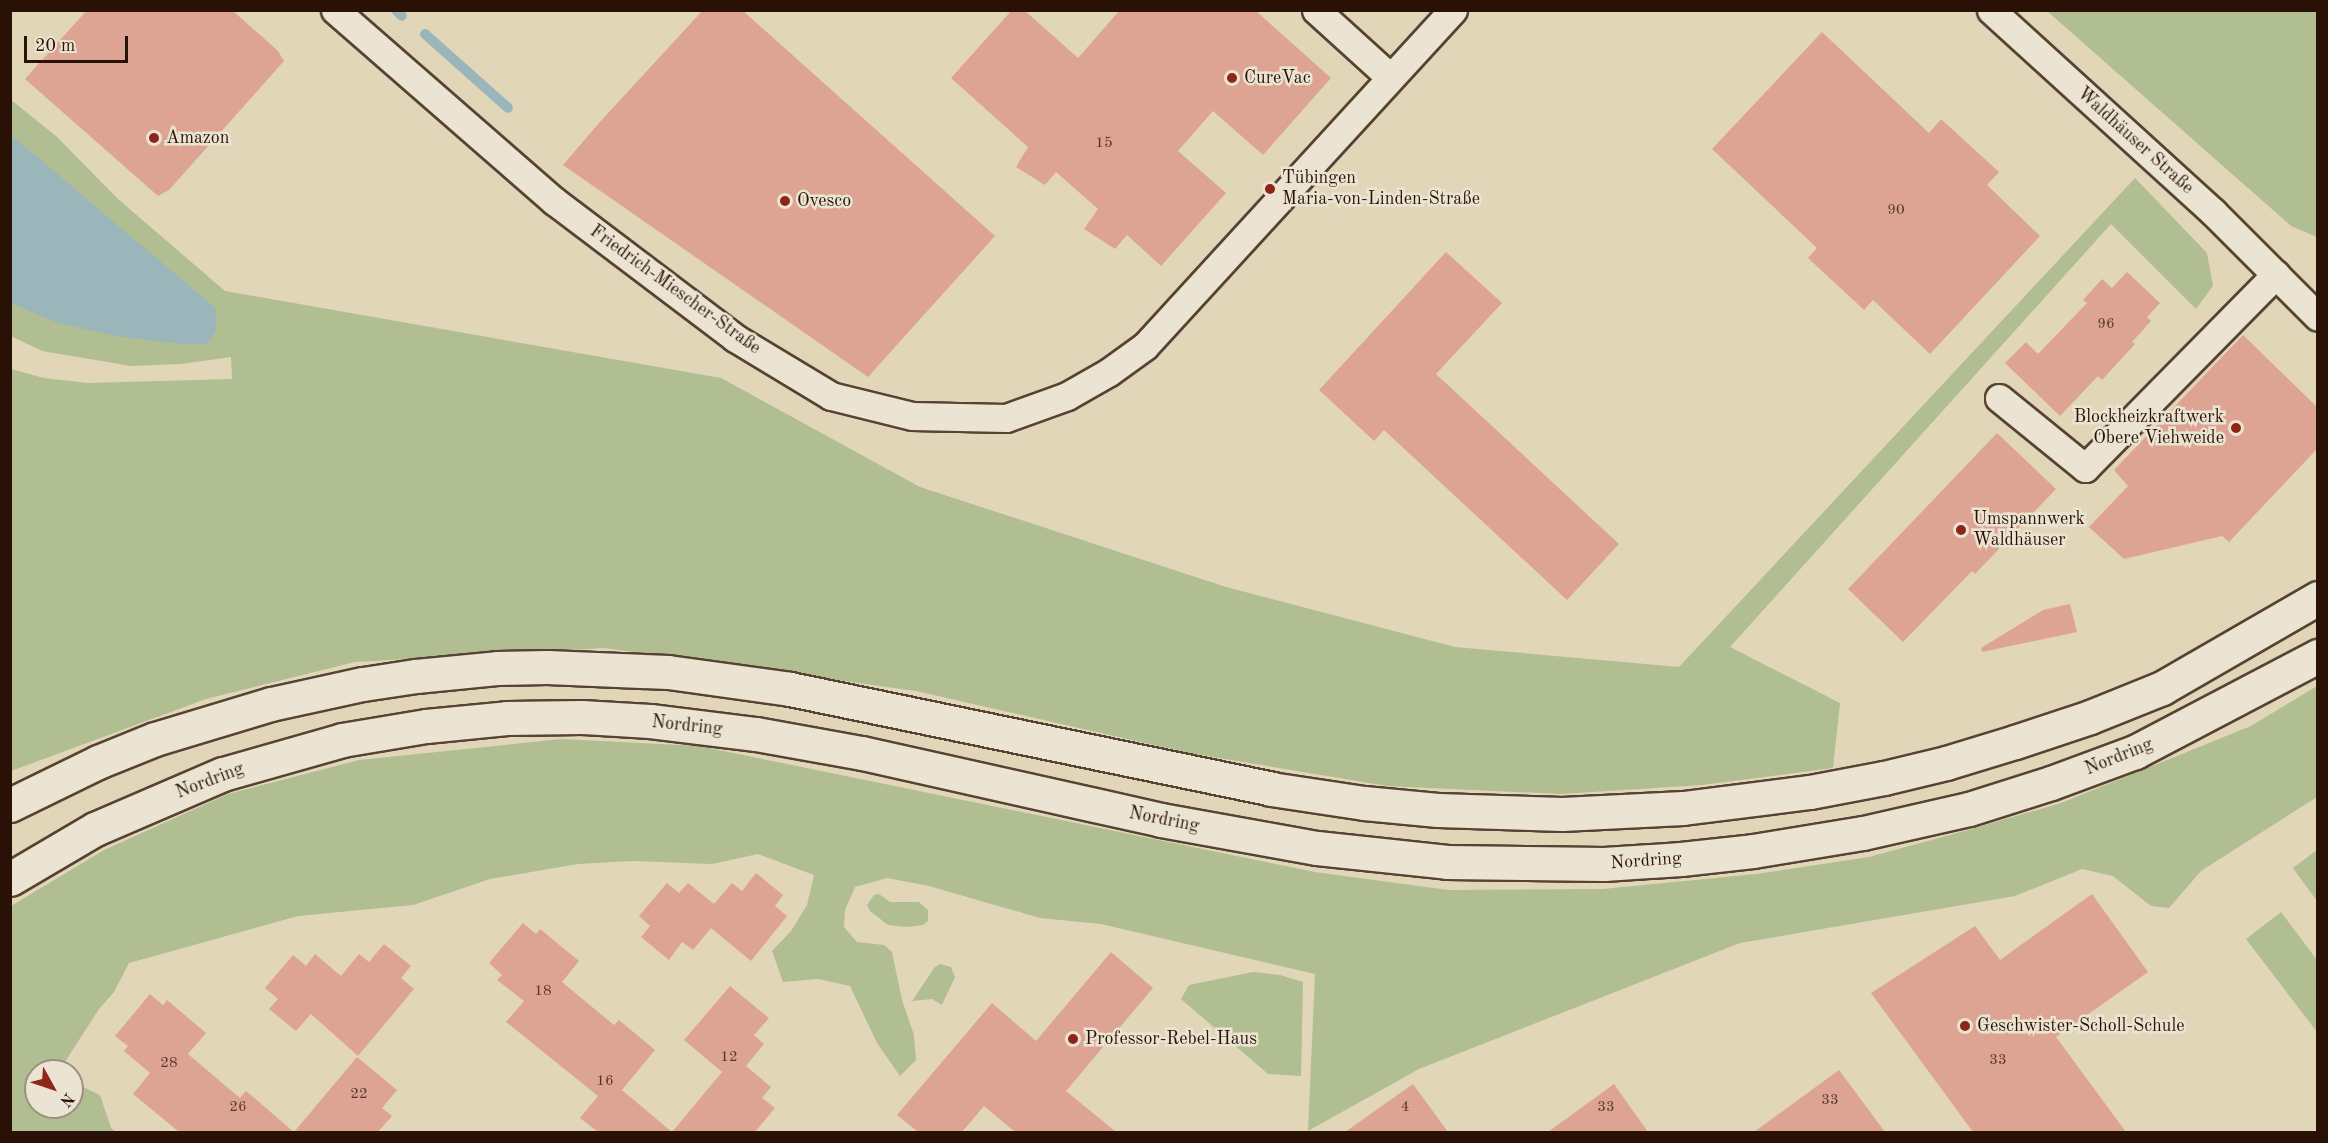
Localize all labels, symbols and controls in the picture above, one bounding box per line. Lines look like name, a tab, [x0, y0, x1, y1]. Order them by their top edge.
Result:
scale bar	[27, 24, 130, 62]
text: 20 m	[35, 37, 75, 55]
place label: CureVac	[1244, 67, 1311, 89]
marker: CureVac	[1225, 71, 1239, 85]
street label: Waldhäuser Straße	[2072, 83, 2198, 199]
place label: Amazon	[166, 127, 230, 149]
marker: Amazon	[147, 131, 161, 145]
house number: 15	[1095, 135, 1113, 153]
place label: Tübingen Maria-von-Linden-Straße	[1282, 168, 1480, 210]
marker: Tübingen Maria-von-Linden-Straße	[1263, 182, 1277, 196]
place label: Ovesco	[797, 190, 851, 212]
marker: Ovesco	[778, 194, 792, 208]
house number: 90	[1887, 202, 1905, 220]
street label: Friedrich-Miescher-Straße	[585, 221, 765, 359]
house number: 96	[2097, 316, 2115, 334]
place label: Blockheizkraftwerk Obere Viehweide	[2074, 407, 2224, 450]
marker: Blockheizkraftwerk Obere Viehweide	[2229, 421, 2243, 435]
place label: Umspannwerk Waldhäuser	[1973, 509, 2085, 552]
marker: Umspannwerk Waldhäuser	[1954, 523, 1968, 537]
street label: Nordring	[650, 712, 724, 740]
street label: Nordring	[2082, 734, 2156, 780]
street label: Nordring	[173, 758, 247, 804]
street label: Nordring	[1127, 803, 1201, 837]
street label: Nordring	[1610, 848, 1682, 874]
house number: 18	[534, 983, 552, 1001]
place label: Geschwister-Scholl-Schule	[1977, 1015, 2185, 1037]
marker: Geschwister-Scholl-Schule	[1958, 1019, 1972, 1033]
place label: Professor-Rebel-Haus	[1085, 1028, 1257, 1050]
marker: Professor-Rebel-Haus	[1066, 1032, 1080, 1046]
house number: 12	[720, 1049, 738, 1067]
house number: 33	[1989, 1052, 2007, 1070]
house number: 28	[160, 1055, 178, 1073]
north arrow	[24, 1059, 84, 1119]
house number: 16	[596, 1073, 614, 1091]
house number: 22	[350, 1086, 368, 1104]
text: N	[56, 1089, 76, 1109]
house number: 33	[1821, 1092, 1839, 1110]
house number: 26	[229, 1099, 247, 1117]
house number: 4	[1401, 1099, 1409, 1117]
house number: 33	[1597, 1099, 1615, 1117]

